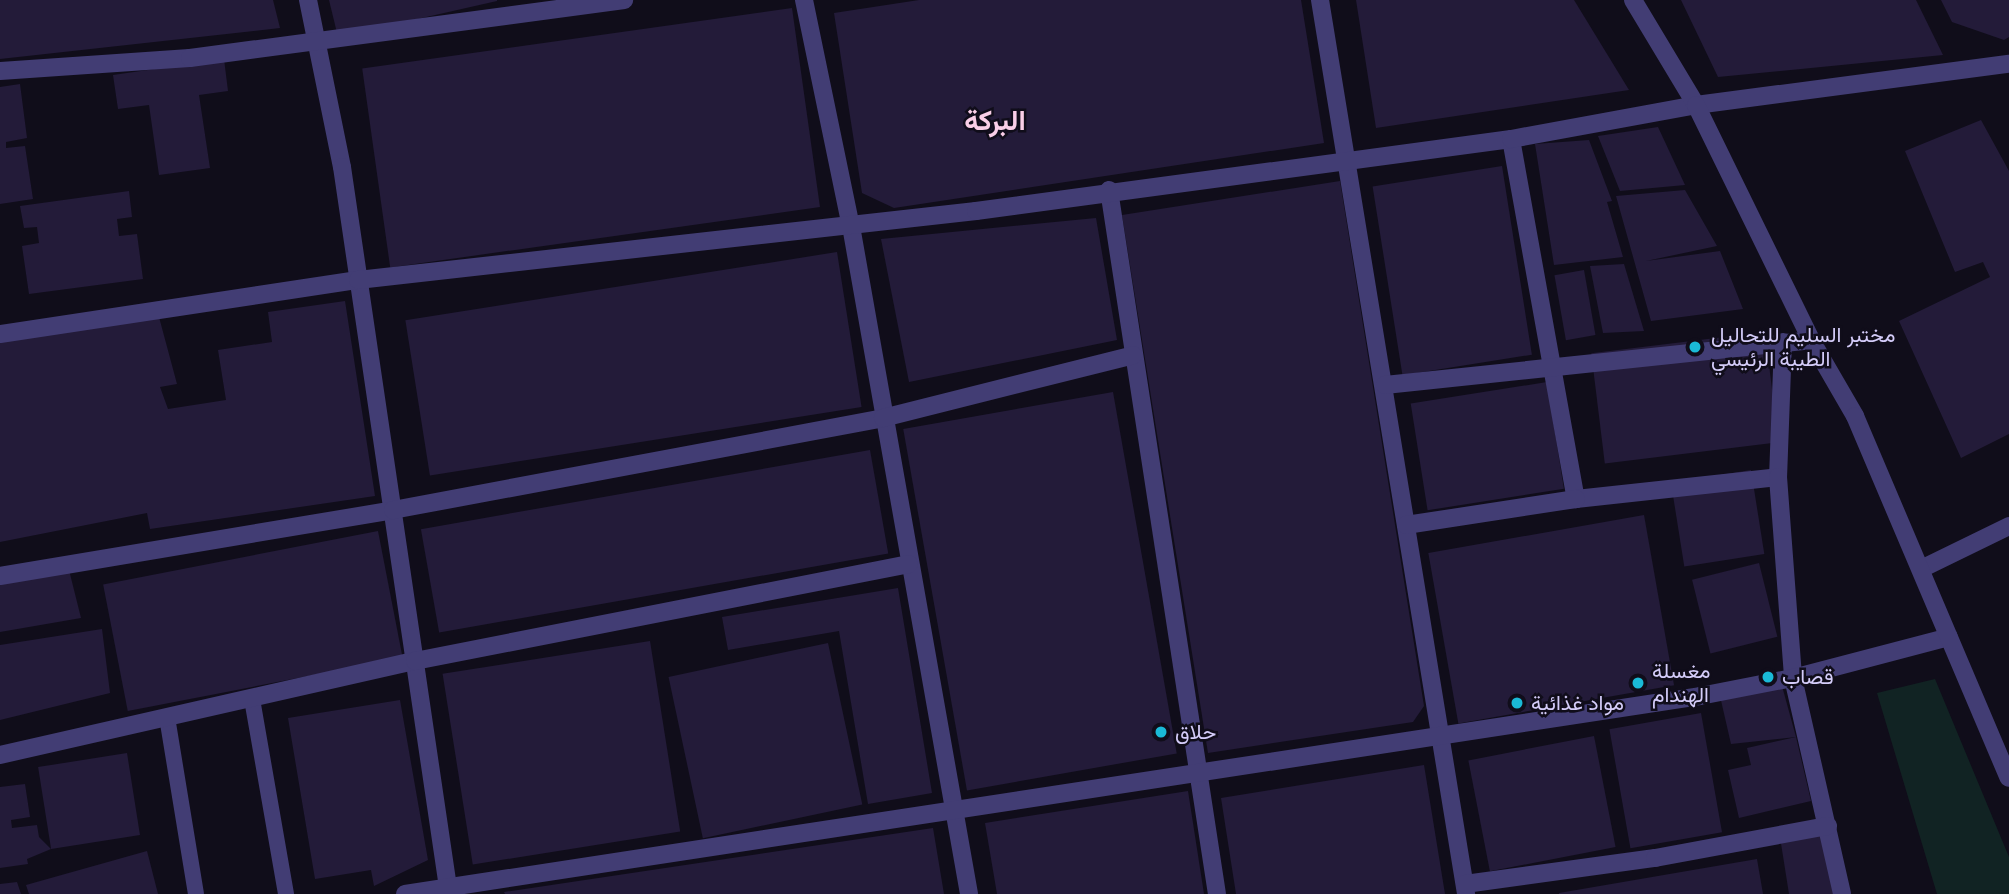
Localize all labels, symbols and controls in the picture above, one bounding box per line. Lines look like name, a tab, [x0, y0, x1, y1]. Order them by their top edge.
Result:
district label: البركة	[964, 104, 1026, 138]
place label: مختبر السليم للتحاليل الطيبة الرئيسي	[1711, 322, 1895, 372]
marker: مختبر السليم للتحاليل الطيبة الرئيسي	[1685, 337, 1705, 357]
place label: مغسلة الهندام	[1652, 658, 1711, 708]
place label: قصاب	[1782, 664, 1834, 690]
marker: قصاب	[1760, 669, 1776, 685]
marker: مغسلة الهندام	[1630, 675, 1646, 691]
place label: مواد غذائية	[1531, 690, 1624, 716]
marker: مواد غذائية	[1509, 695, 1525, 711]
place label: حلاق	[1175, 719, 1216, 745]
marker: حلاق	[1153, 724, 1169, 740]

